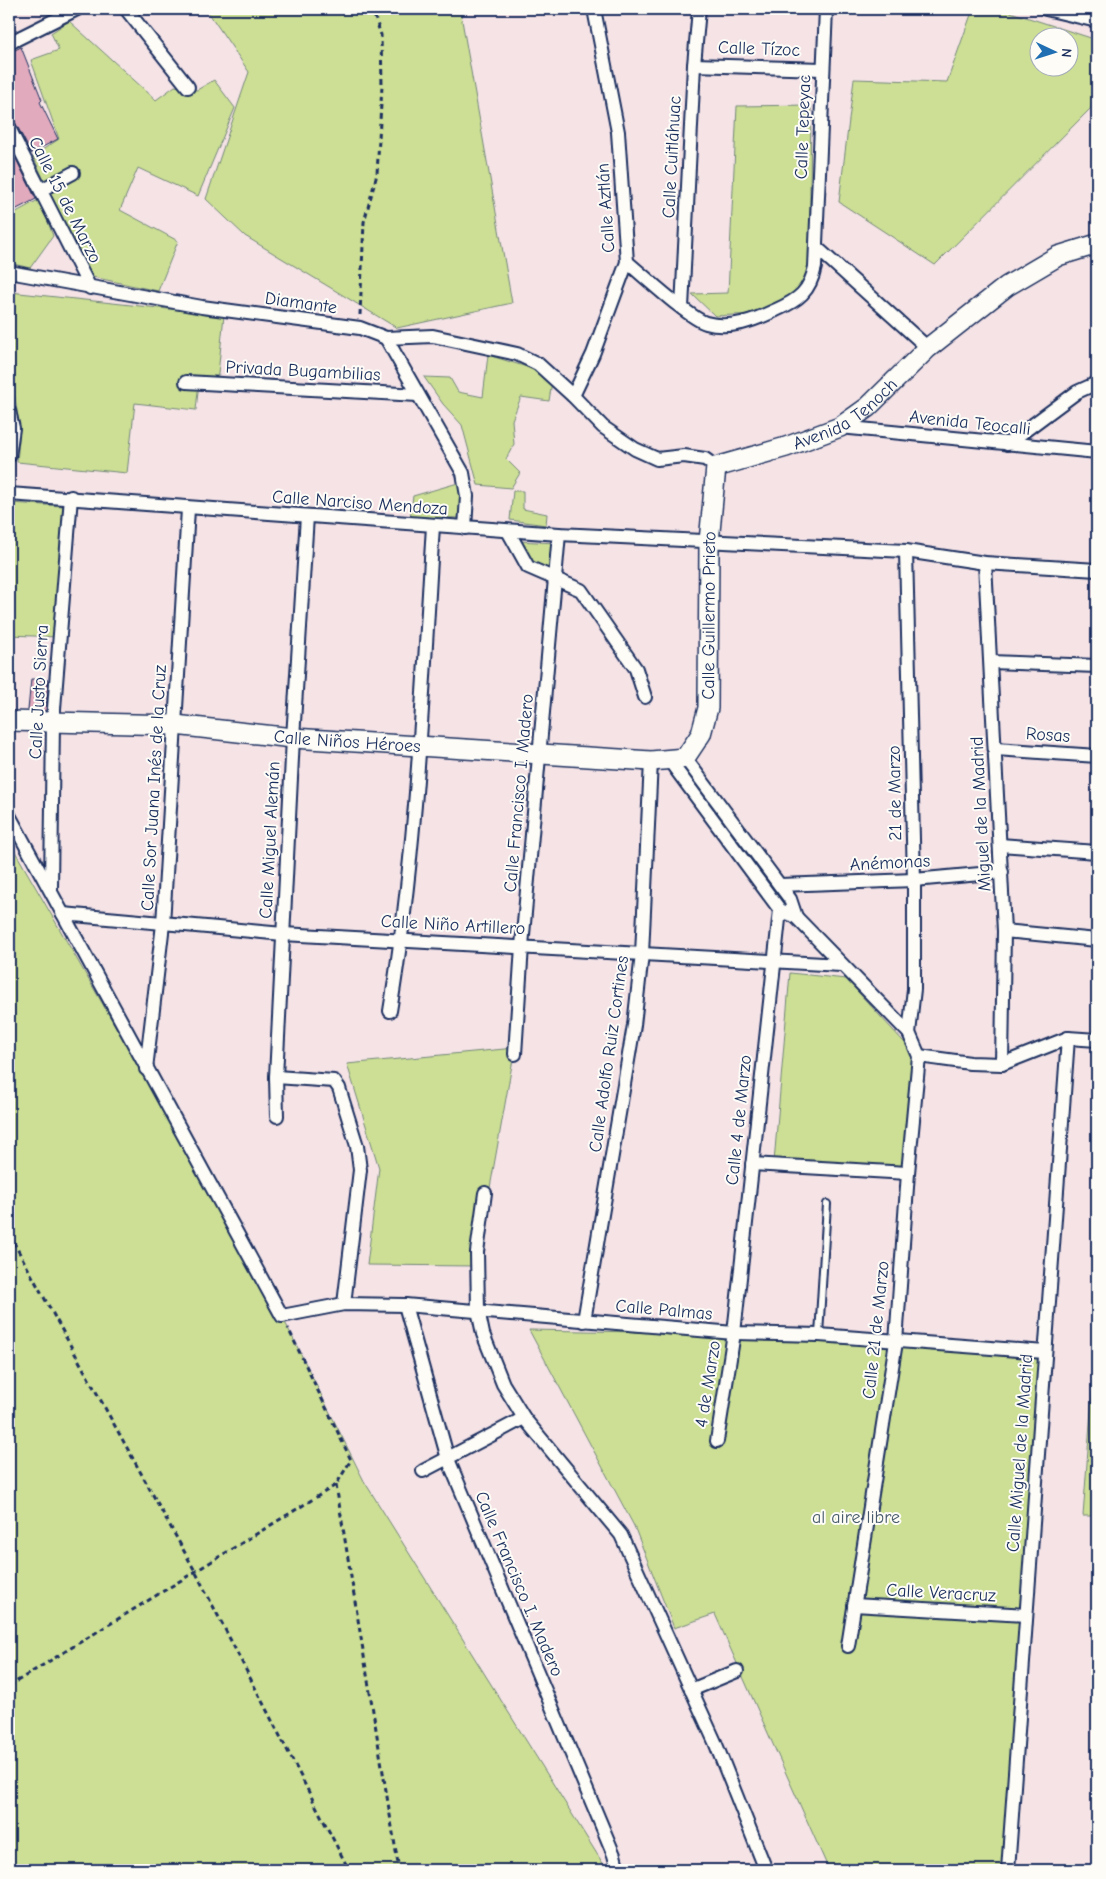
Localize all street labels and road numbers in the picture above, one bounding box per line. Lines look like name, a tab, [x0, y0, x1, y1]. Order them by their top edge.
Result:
street label: Calle Tízoc	[717, 37, 801, 61]
street label: Calle Tepeyac	[791, 74, 815, 180]
street label: Calle Cuitláhuac	[658, 95, 686, 219]
street label: Calle 15 de Marzo	[24, 133, 106, 267]
street label: Calle Aztlán	[592, 162, 620, 254]
street label: Diamante	[264, 288, 338, 318]
street label: Privada Bugambilias	[225, 356, 381, 386]
street label: Avenida Tenoch	[790, 374, 902, 454]
street label: Avenida Teocalli	[908, 406, 1032, 440]
street label: Calle Narciso Mendoza	[271, 486, 449, 520]
street label: Calle Guillermo Prieto	[698, 530, 720, 700]
street label: Calle Justo Sierra	[25, 624, 53, 760]
street label: Calle Sor Juana Inés de la Cruz	[137, 664, 171, 912]
street label: Calle Francisco I. Madero	[500, 693, 538, 893]
street label: Rosas	[1025, 723, 1071, 747]
street label: Calle Niños Héroes	[273, 725, 421, 757]
street label: Miguel de la Madrid	[966, 736, 996, 892]
street label: 21 de Marzo	[884, 745, 906, 841]
street label: Calle Miguel Alemán	[255, 761, 285, 919]
street label: Anémonas	[849, 850, 931, 876]
street label: Calle Niño Artillero	[380, 911, 526, 939]
street label: Calle Adolfo Ruiz Cortines	[585, 954, 633, 1154]
street label: Calle 4 de Marzo	[722, 1054, 756, 1186]
street label: Calle 21 de Marzo	[858, 1260, 894, 1400]
street label: Calle Palmas	[615, 1295, 713, 1325]
street label: 4 de Marzo	[691, 1339, 725, 1429]
street label: Calle Miguel de la Madrid	[1003, 1353, 1037, 1553]
street label: Calle Francisco I. Madero	[470, 1488, 568, 1680]
street label: Calle Veracruz	[886, 1580, 997, 1606]

